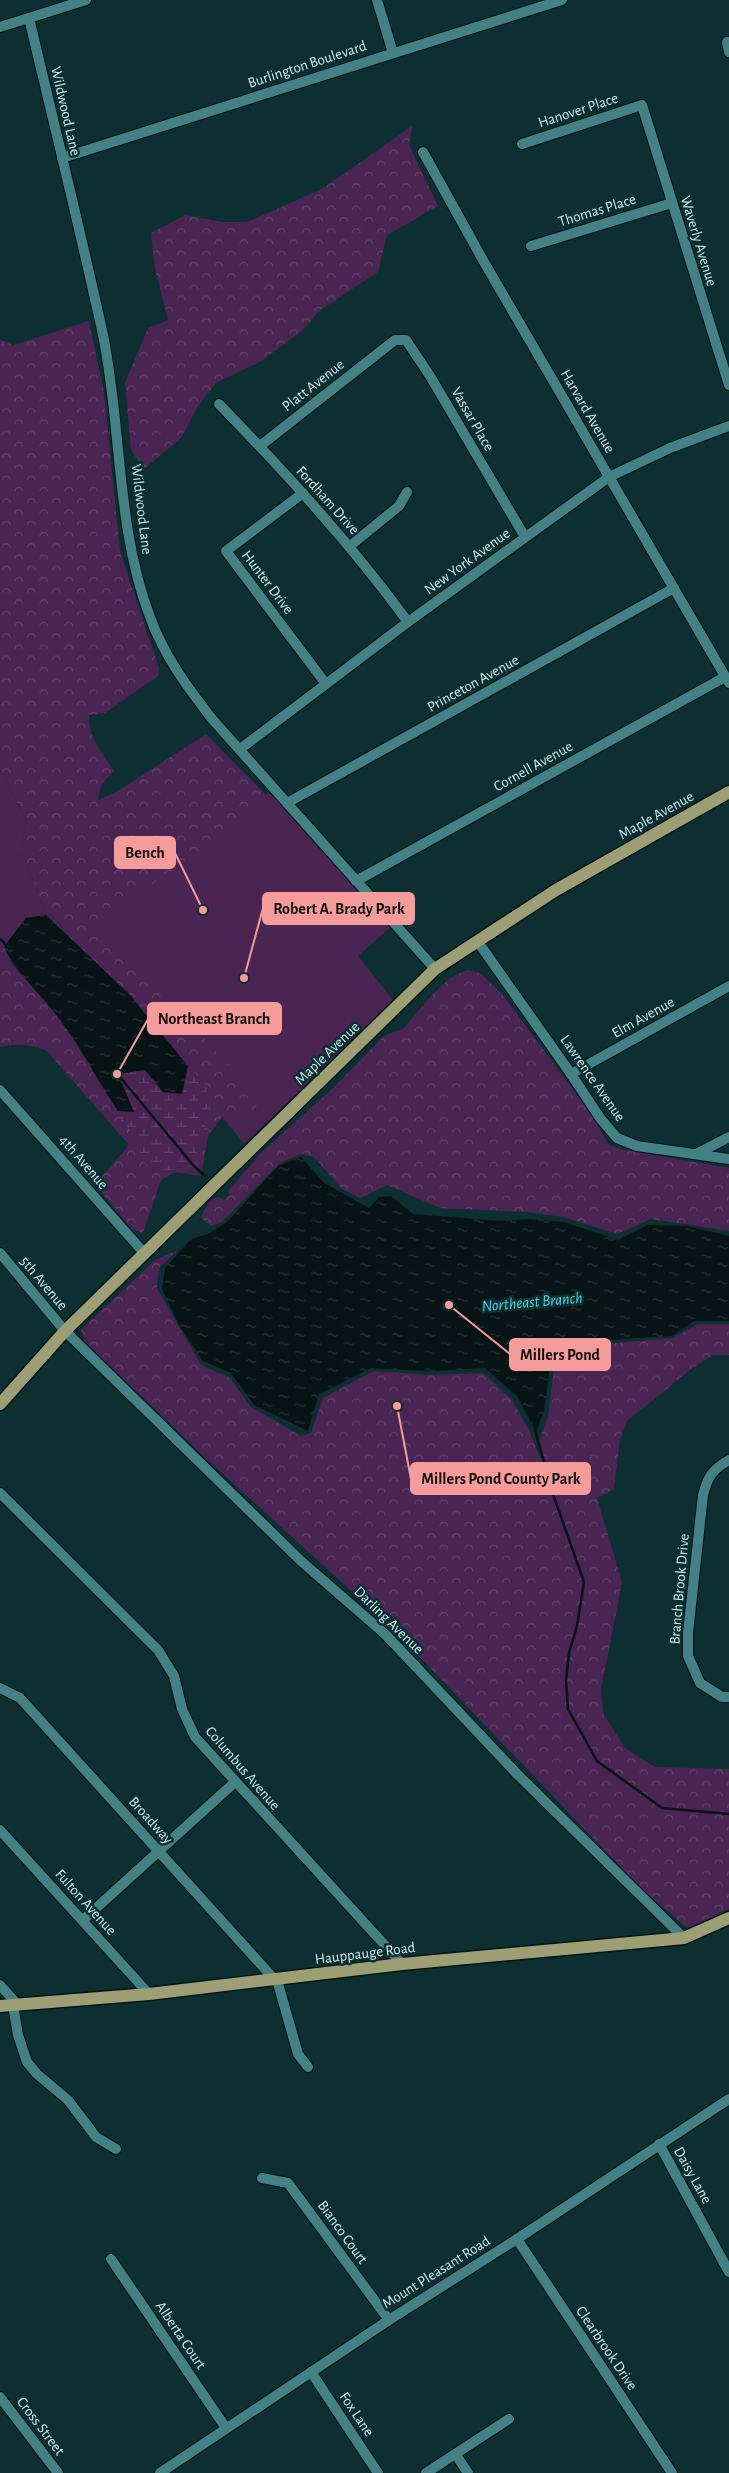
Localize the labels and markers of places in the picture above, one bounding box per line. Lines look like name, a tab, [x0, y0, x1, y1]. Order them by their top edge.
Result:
callout: Bench	[115, 837, 175, 868]
callout: Robert A. Brady Park	[263, 893, 414, 924]
callout: Northeast Branch	[148, 1003, 281, 1034]
callout: Millers Pond	[510, 1339, 610, 1370]
callout: Millers Pond County Park	[411, 1463, 590, 1494]

